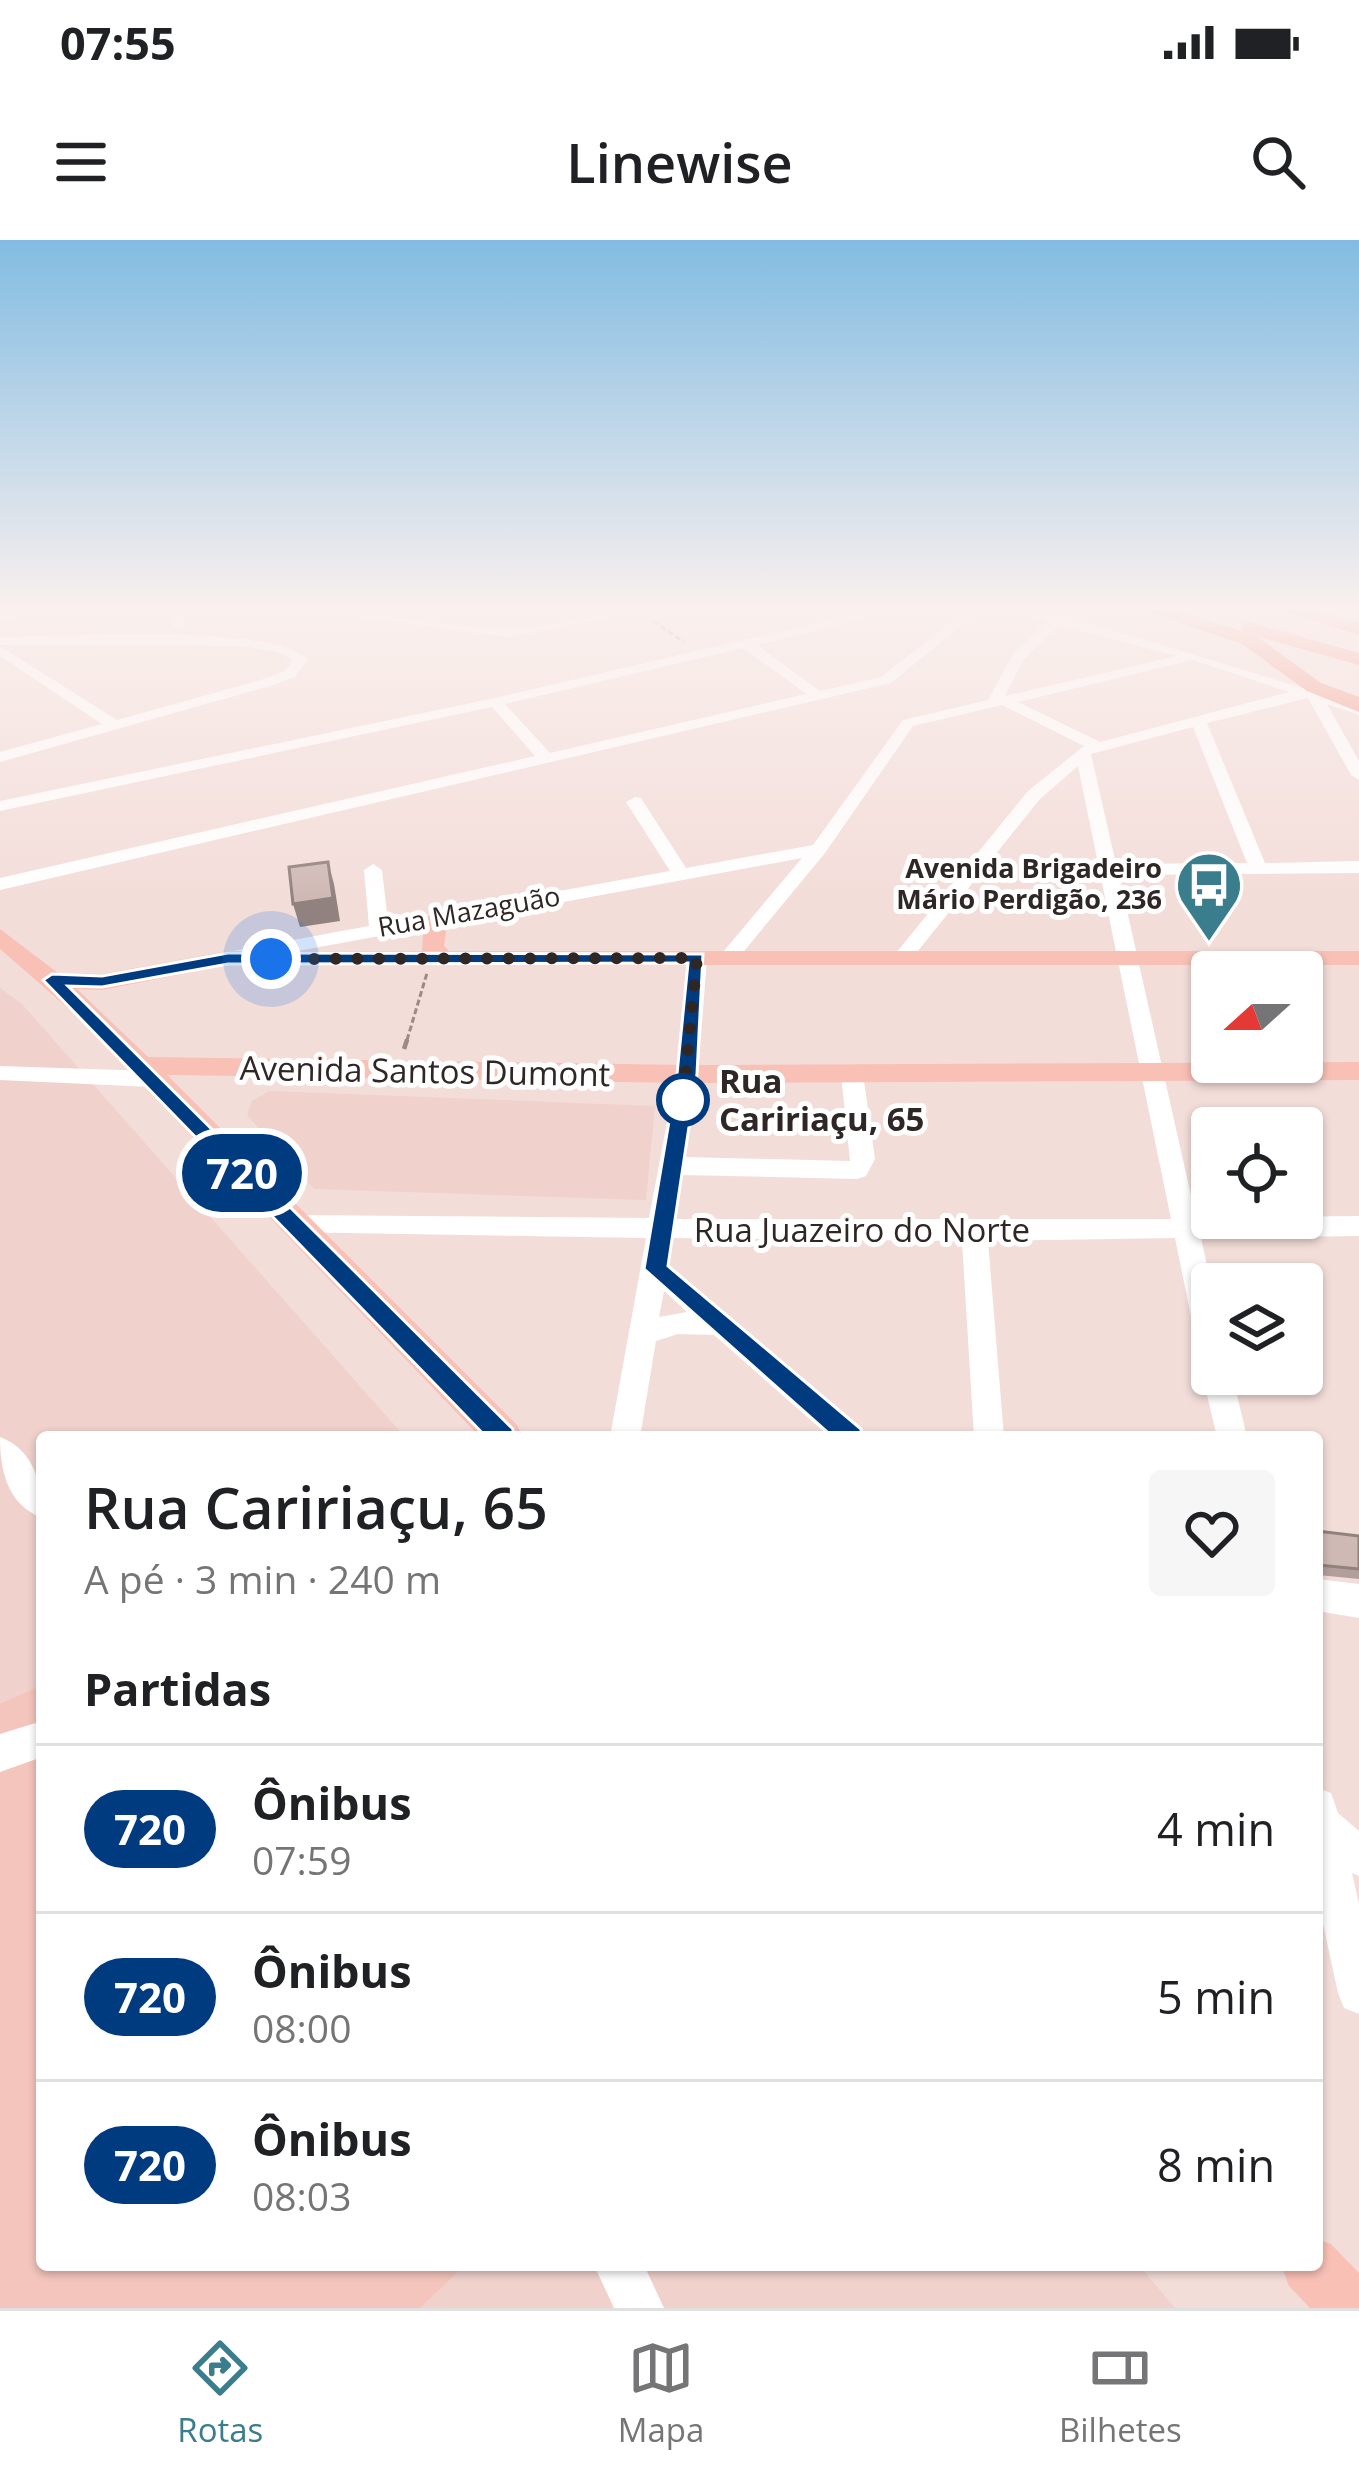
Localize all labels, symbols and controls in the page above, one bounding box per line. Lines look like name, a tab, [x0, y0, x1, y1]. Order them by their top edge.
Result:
text: 07:55	[60, 12, 176, 73]
text: Linewise	[566, 125, 793, 199]
icon: menu	[48, 129, 114, 195]
icon: search	[1245, 129, 1311, 195]
place label: Avenida Brigadeiro Mário Perdigão, 236	[896, 849, 1162, 917]
bus stop icon: Avenida Brigadeiro Mário Perdigão, 236	[1174, 850, 1244, 944]
street label: Rua Mazaguão	[375, 876, 563, 945]
your location	[241, 929, 301, 989]
north arrow	[1191, 951, 1323, 1083]
map controls	[1191, 951, 1323, 1395]
street label: Avenida Santos Dumont	[239, 1045, 611, 1096]
place label: Rua Caririaçu, 65	[719, 1058, 924, 1141]
marker: Rua Caririaçu, 65	[658, 1075, 708, 1125]
button: locate	[1191, 1107, 1323, 1239]
line badge: 720	[173, 1134, 311, 1212]
text: 720	[206, 1144, 278, 1201]
street label: Rua Juazeiro do Norte	[694, 1207, 1030, 1252]
button: layers	[1191, 1263, 1323, 1395]
text: Rua Caririaçu, 65	[84, 1468, 548, 1546]
button: heart	[1149, 1470, 1275, 1596]
text: A pé · 3 min · 240 m	[84, 1552, 441, 1605]
text: Partidas	[84, 1658, 271, 1719]
text: Ônibus	[252, 1772, 412, 1833]
text: 4 min	[1157, 1798, 1275, 1859]
text: 720	[114, 1800, 186, 1857]
text: 07:59	[252, 1833, 351, 1886]
text: Ônibus	[252, 1940, 412, 2001]
text: 5 min	[1157, 1966, 1275, 2027]
text: 720	[114, 1968, 186, 2025]
text: 08:00	[252, 2001, 351, 2054]
text: Ônibus	[252, 2108, 412, 2169]
text: 8 min	[1157, 2134, 1275, 2195]
text: 720	[114, 2136, 186, 2193]
text: 08:03	[252, 2169, 351, 2222]
tab: Rotas	[177, 2335, 263, 2452]
tab: Mapa	[618, 2335, 704, 2452]
tab: Bilhetes	[1059, 2335, 1182, 2452]

